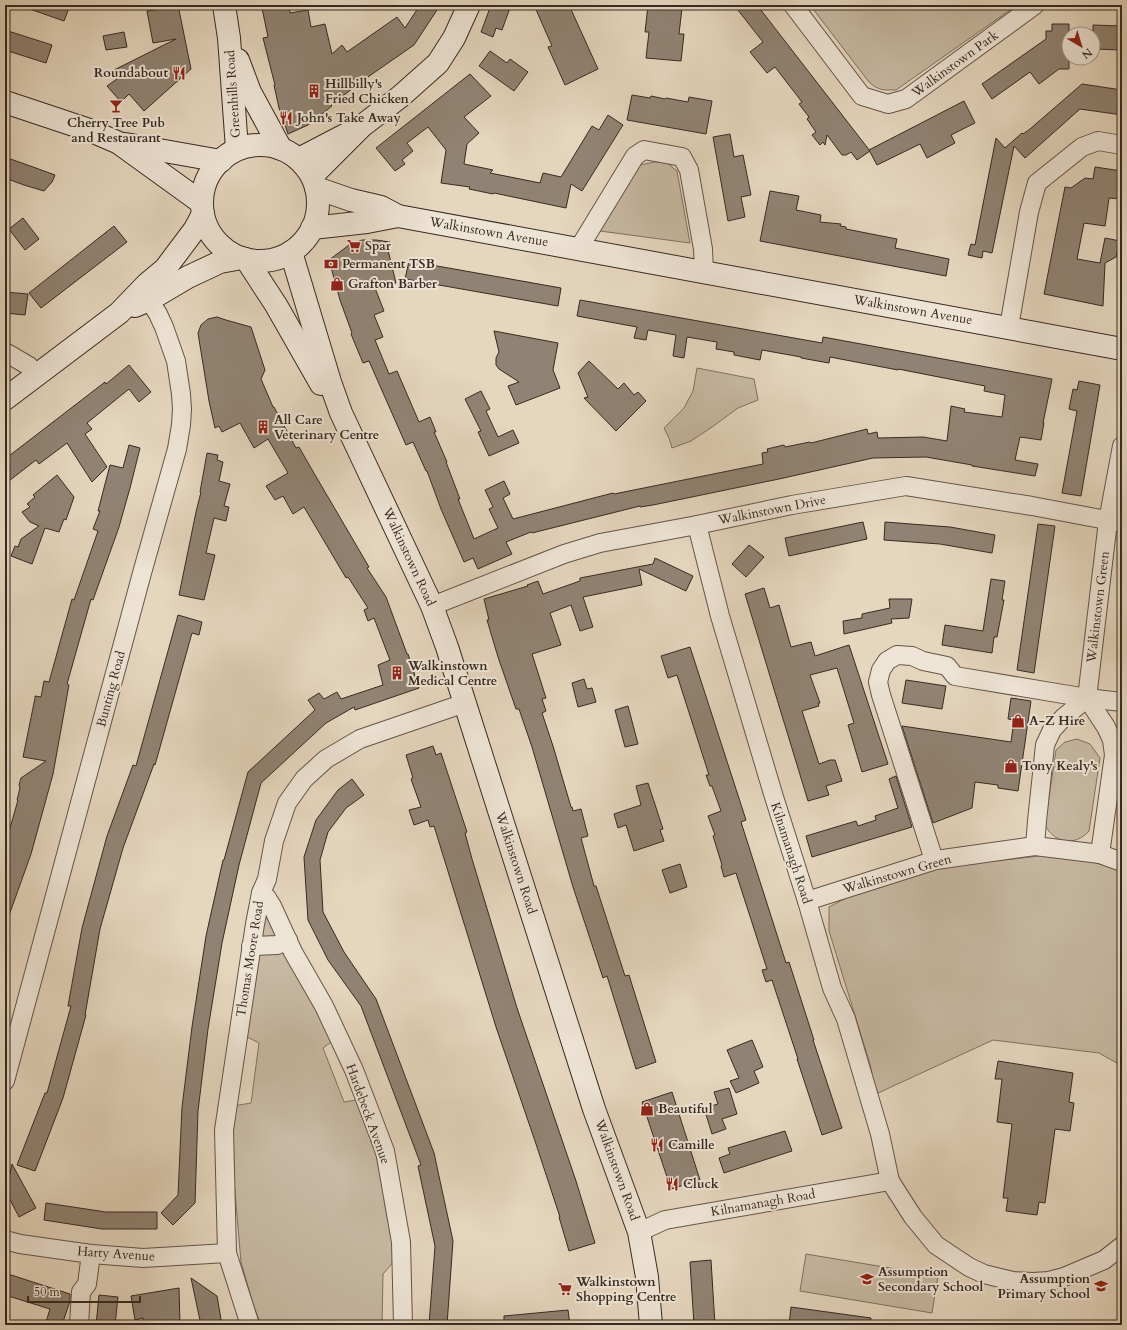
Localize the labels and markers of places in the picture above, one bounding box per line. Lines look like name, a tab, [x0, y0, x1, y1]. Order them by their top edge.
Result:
place label: Roundabout	[94, 64, 168, 82]
restaurant icon: Roundabout	[171, 65, 187, 81]
place label: Hillbilly's Fried Chicken	[325, 75, 409, 108]
building icon: Hillbilly's Fried Chicken	[306, 83, 322, 99]
bar icon: Cherry Tree Pub and Restaurant	[108, 98, 124, 114]
place label: John's Take Away	[295, 109, 401, 127]
restaurant icon: John's Take Away	[278, 110, 294, 126]
place label: Cherry Tree Pub and Restaurant	[67, 114, 165, 147]
place label: Spar	[365, 237, 392, 255]
supermarket icon: Spar	[346, 238, 362, 254]
place label: Permanent TSB	[342, 255, 435, 273]
bank icon: Permanent TSB	[323, 256, 339, 272]
place label: Grafton Barber	[348, 275, 438, 293]
shop icon: Grafton Barber	[329, 276, 345, 292]
place label: All Care Veterinary Centre	[274, 411, 379, 444]
building icon: All Care Veterinary Centre	[255, 419, 271, 435]
place label: Walkinstown Medical Centre	[407, 657, 497, 690]
building icon: Walkinstown Medical Centre	[389, 665, 405, 681]
place label: A-Z Hire	[1029, 712, 1085, 730]
shop icon: A-Z Hire	[1010, 713, 1026, 729]
place label: Tony Kealy's	[1022, 757, 1098, 775]
shop icon: Tony Kealy's	[1003, 758, 1019, 774]
place label: Beautiful	[658, 1100, 713, 1118]
shop icon: Beautiful	[639, 1101, 655, 1117]
place label: Camille	[668, 1136, 715, 1154]
restaurant icon: Camille	[649, 1137, 665, 1153]
place label: Cluck	[683, 1175, 720, 1193]
restaurant icon: Cluck	[664, 1176, 680, 1192]
place label: Assumption Secondary School	[878, 1263, 983, 1296]
place label: Assumption Primary School	[998, 1270, 1091, 1303]
school or university icon: Assumption Secondary School	[859, 1271, 875, 1287]
place label: Walkinstown Shopping Centre	[575, 1273, 676, 1306]
school or university icon: Assumption Primary School	[1093, 1278, 1109, 1294]
supermarket icon: Walkinstown Shopping Centre	[557, 1281, 573, 1297]

